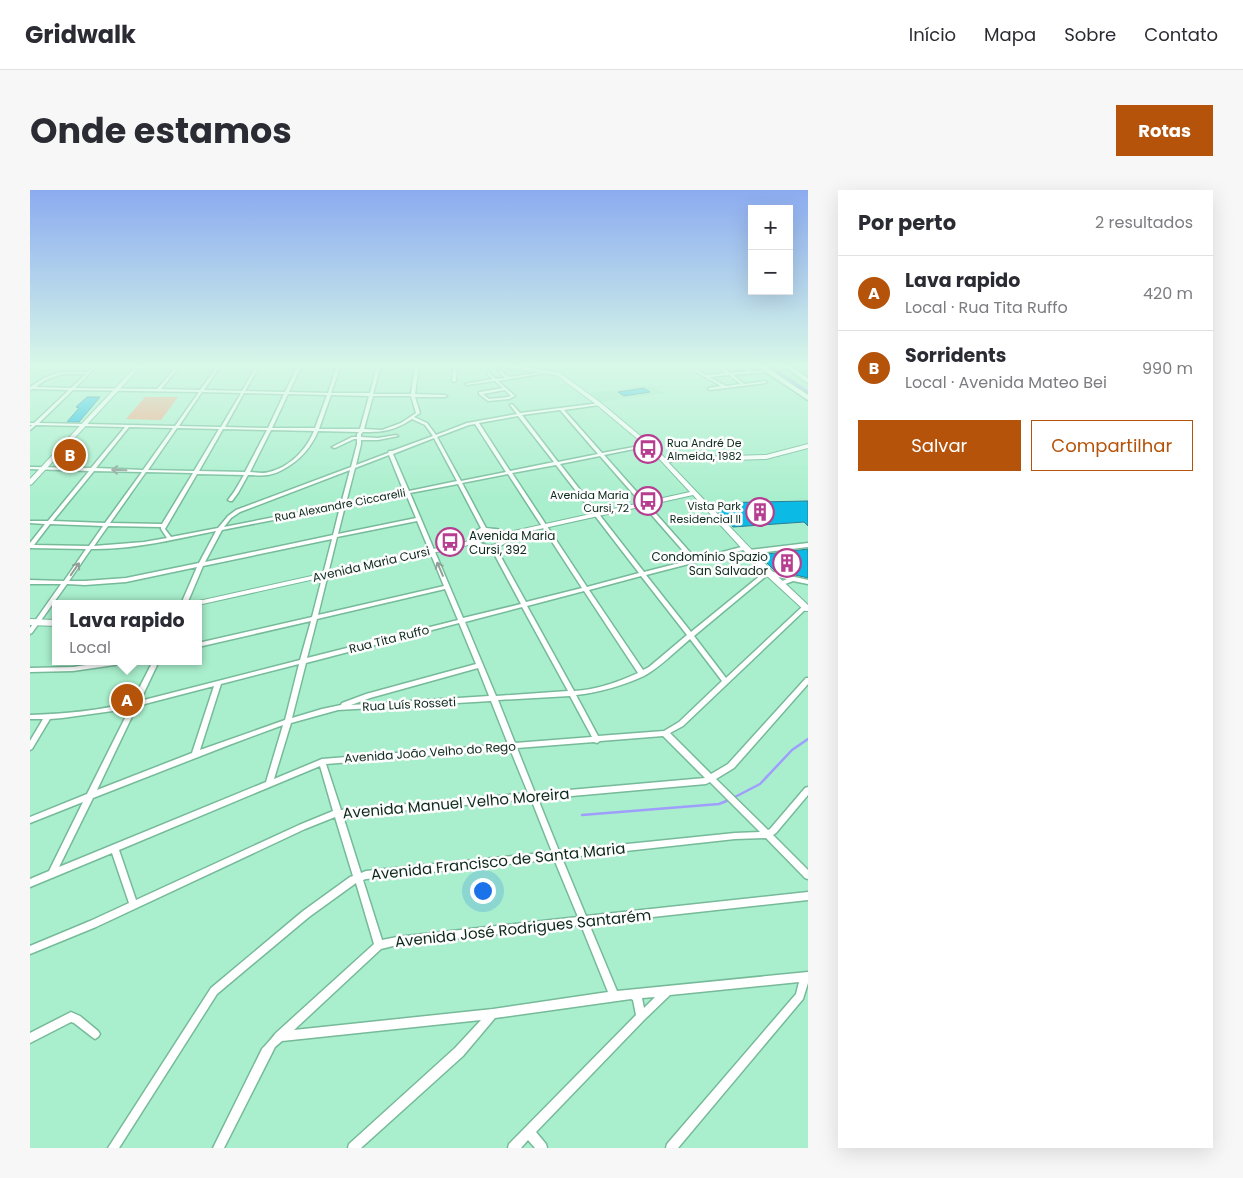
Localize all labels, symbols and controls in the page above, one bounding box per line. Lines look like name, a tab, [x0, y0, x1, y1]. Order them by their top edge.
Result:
text: Gridwalk	[25, 18, 136, 51]
text: Início	[909, 22, 956, 47]
text: Mapa	[984, 22, 1036, 47]
text: Sobre	[1064, 22, 1116, 47]
text: Contato	[1144, 22, 1218, 47]
button: Rotas	[1116, 105, 1213, 156]
text: Onde estamos	[30, 106, 292, 155]
map controls	[748, 205, 793, 295]
button: +	[748, 205, 793, 250]
text: Por perto	[858, 208, 956, 237]
text: 2 resultados	[1095, 211, 1193, 234]
button: −	[748, 250, 793, 295]
text: Lava rapido	[905, 267, 1020, 294]
text: A	[868, 282, 880, 305]
text: 420 m	[1143, 282, 1193, 305]
text: Local · Rua Tita Ruffo	[905, 296, 1068, 319]
text: Sorridents	[905, 342, 1006, 369]
text: B	[869, 357, 879, 380]
text: 990 m	[1142, 357, 1193, 380]
text: Local · Avenida Mateo Bei	[905, 371, 1107, 394]
button: Salvar	[858, 420, 1021, 471]
button: Compartilhar	[1031, 420, 1193, 471]
bus stop icon: Rua André De Almeida, 1982	[633, 434, 663, 464]
place label: Rua André De Almeida, 1982	[667, 435, 742, 464]
pin: B	[54, 436, 86, 474]
one-way arrow	[111, 465, 127, 475]
street label: Rua Alexandre Ciccarelli	[273, 484, 407, 526]
bus stop icon: Avenida Maria Cursi, 72	[633, 486, 663, 516]
place label: Avenida Maria Cursi, 72	[550, 487, 629, 516]
building icon: Vista Park Residencial II	[745, 497, 775, 527]
place label: Vista Park Residencial II	[670, 498, 741, 527]
bus stop icon: Avenida Maria Cursi, 392	[435, 527, 465, 557]
place label: Avenida Maria Cursi, 392	[469, 527, 555, 558]
street label: Avenida Maria Cursi	[311, 542, 431, 586]
place label: Condomínio Spazio San Salvador	[651, 548, 769, 579]
building icon: Condomínio Spazio San Salvador	[772, 548, 802, 578]
one-way arrow	[70, 562, 80, 576]
one-way arrow	[434, 562, 444, 577]
popup	[52, 600, 202, 665]
text: Lava rapido	[69, 607, 185, 634]
street label: Rua Tita Ruffo	[347, 621, 431, 657]
text: Local	[69, 636, 111, 659]
pin: A	[111, 681, 143, 719]
street label: Rua Luís Rosseti	[362, 693, 456, 715]
street label: Avenida João Velho do Rego	[344, 738, 517, 766]
street label: Avenida Manuel Velho Moreira	[342, 783, 570, 823]
street label: Avenida Francisco de Santa Maria	[370, 837, 626, 885]
your location	[470, 878, 496, 904]
street label: Avenida José Rodrigues Santarém	[394, 904, 652, 952]

